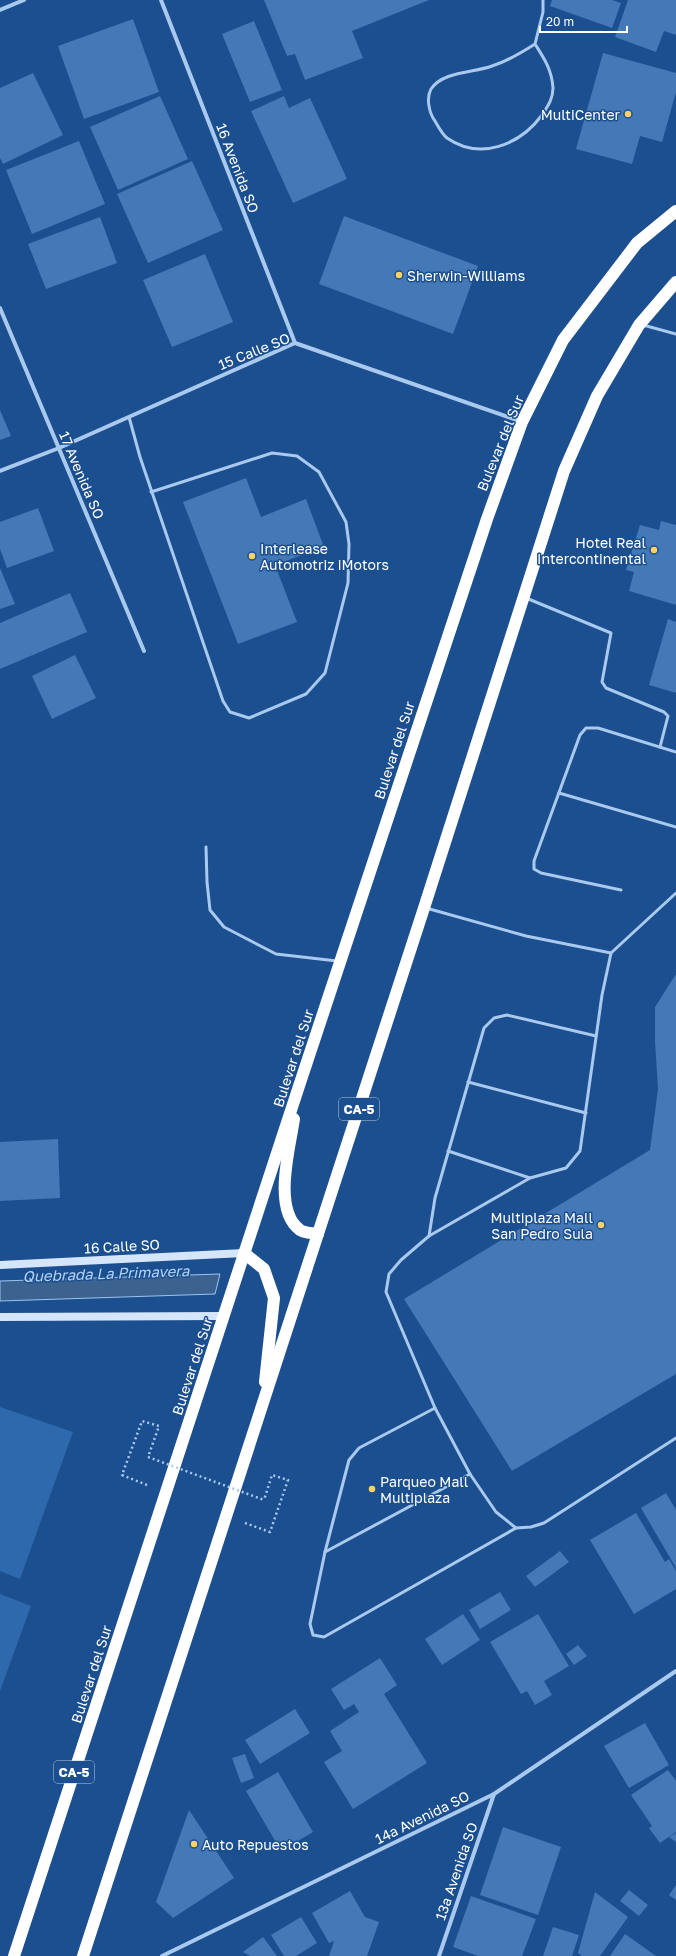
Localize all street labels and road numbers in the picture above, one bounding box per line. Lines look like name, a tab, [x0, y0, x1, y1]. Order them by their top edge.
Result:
street label: 16 Avenida SO	[213, 121, 263, 215]
street label: 15 Calle SO	[216, 329, 292, 373]
street label: Bulevar del Sur	[473, 392, 527, 493]
street label: 17 Avenida SO	[56, 429, 108, 521]
street label: Bulevar del Sur	[370, 698, 418, 801]
street label: Bulevar del Sur	[269, 1006, 317, 1109]
road number: CA-5	[339, 1098, 379, 1120]
street label: 16 Calle SO	[84, 1236, 160, 1256]
street label: Bulevar del Sur	[168, 1314, 216, 1417]
street label: Bulevar del Sur	[67, 1622, 115, 1725]
road number: CA-5	[54, 1761, 94, 1783]
street label: 14a Avenida SO	[372, 1787, 472, 1847]
street label: 13a Avenida SO	[431, 1820, 481, 1922]

